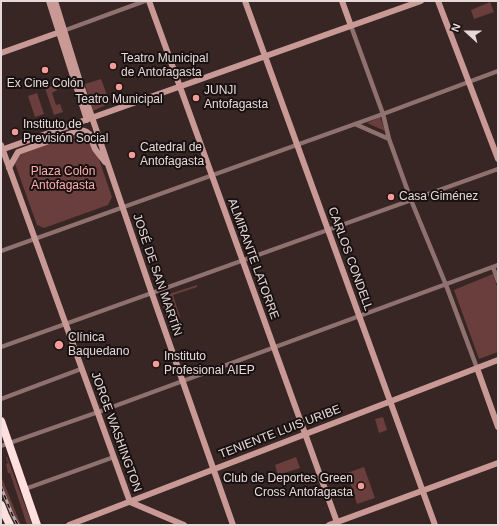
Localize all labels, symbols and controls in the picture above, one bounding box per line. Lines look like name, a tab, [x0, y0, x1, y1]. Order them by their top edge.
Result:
north arrow	[447, 12, 487, 52]
text: N	[449, 22, 463, 34]
place label: Teatro Municipal de Antofagasta	[121, 52, 208, 80]
marker: Teatro Municipal de Antofagasta	[108, 61, 118, 71]
marker: Ex Cine Colón	[40, 65, 50, 75]
place label: Ex Cine Colón	[7, 77, 83, 91]
marker: Teatro Municipal	[114, 82, 124, 92]
place label: JUNJI Antofagasta	[204, 84, 268, 112]
place label: Teatro Municipal	[75, 93, 163, 107]
marker: JUNJI Antofagasta	[191, 93, 201, 103]
place label: Instituto de Previsión Social	[23, 118, 108, 146]
marker: Instituto de Previsión Social	[10, 127, 20, 137]
place label: Catedral de Antofagasta	[140, 141, 204, 169]
marker: Catedral de Antofagasta	[127, 150, 137, 160]
park label: Plaza Colón Antofagasta	[31, 165, 95, 193]
place label: Casa Giménez	[399, 190, 478, 204]
marker: Casa Giménez	[386, 192, 396, 202]
street label: ALMIRANTE LATORRE	[224, 197, 282, 321]
street label: CARLOS CONDELL	[325, 205, 375, 313]
street label: JOSÉ DE SAN MARTÍN	[129, 212, 185, 338]
place label: Clínica Baquedano	[68, 331, 129, 359]
marker: Clínica Baquedano	[53, 339, 65, 351]
place label: Instituto Profesional AIEP	[164, 350, 255, 378]
marker: Instituto Profesional AIEP	[151, 359, 161, 369]
street label: JORGE WASHINGTON	[88, 370, 144, 494]
street label: TENIENTE LUIS URIBE	[217, 402, 343, 462]
place label: Club de Deportes Green Cross Antofagasta	[223, 472, 353, 500]
marker: Club de Deportes Green Cross Antofagasta	[356, 481, 366, 491]

